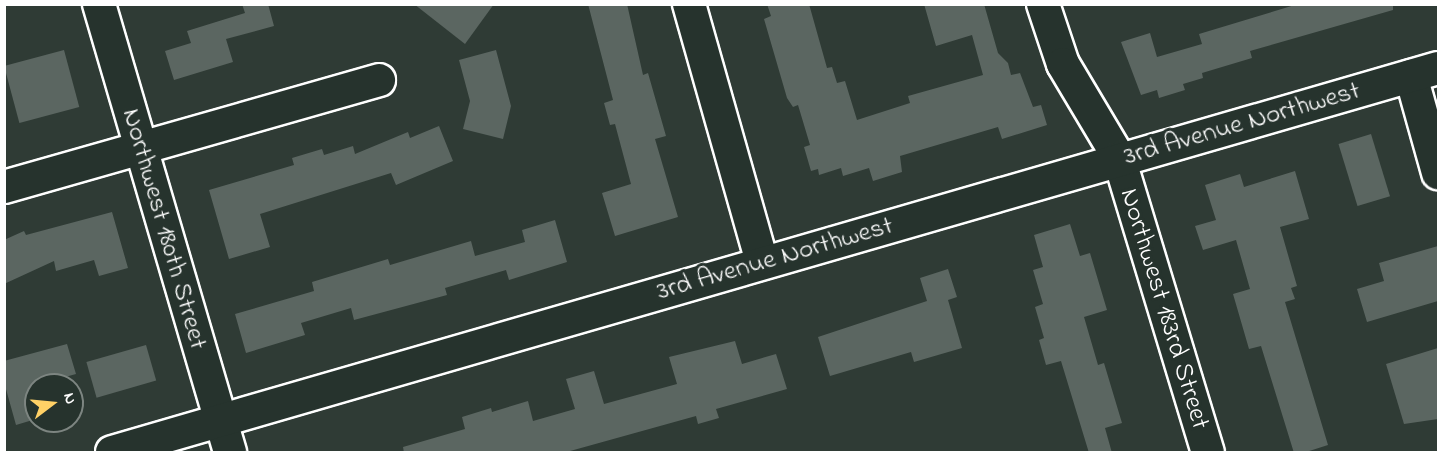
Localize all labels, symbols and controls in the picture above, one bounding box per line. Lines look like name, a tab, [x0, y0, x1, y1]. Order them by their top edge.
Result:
street label: 3rd Avenue Northwest	[1120, 75, 1364, 173]
street label: Northwest 180th Street	[114, 105, 214, 353]
street label: Northwest 183rd Street	[1112, 185, 1216, 433]
street label: 3rd Avenue Northwest	[653, 210, 897, 308]
north arrow	[24, 373, 84, 433]
text: N	[56, 390, 82, 407]

